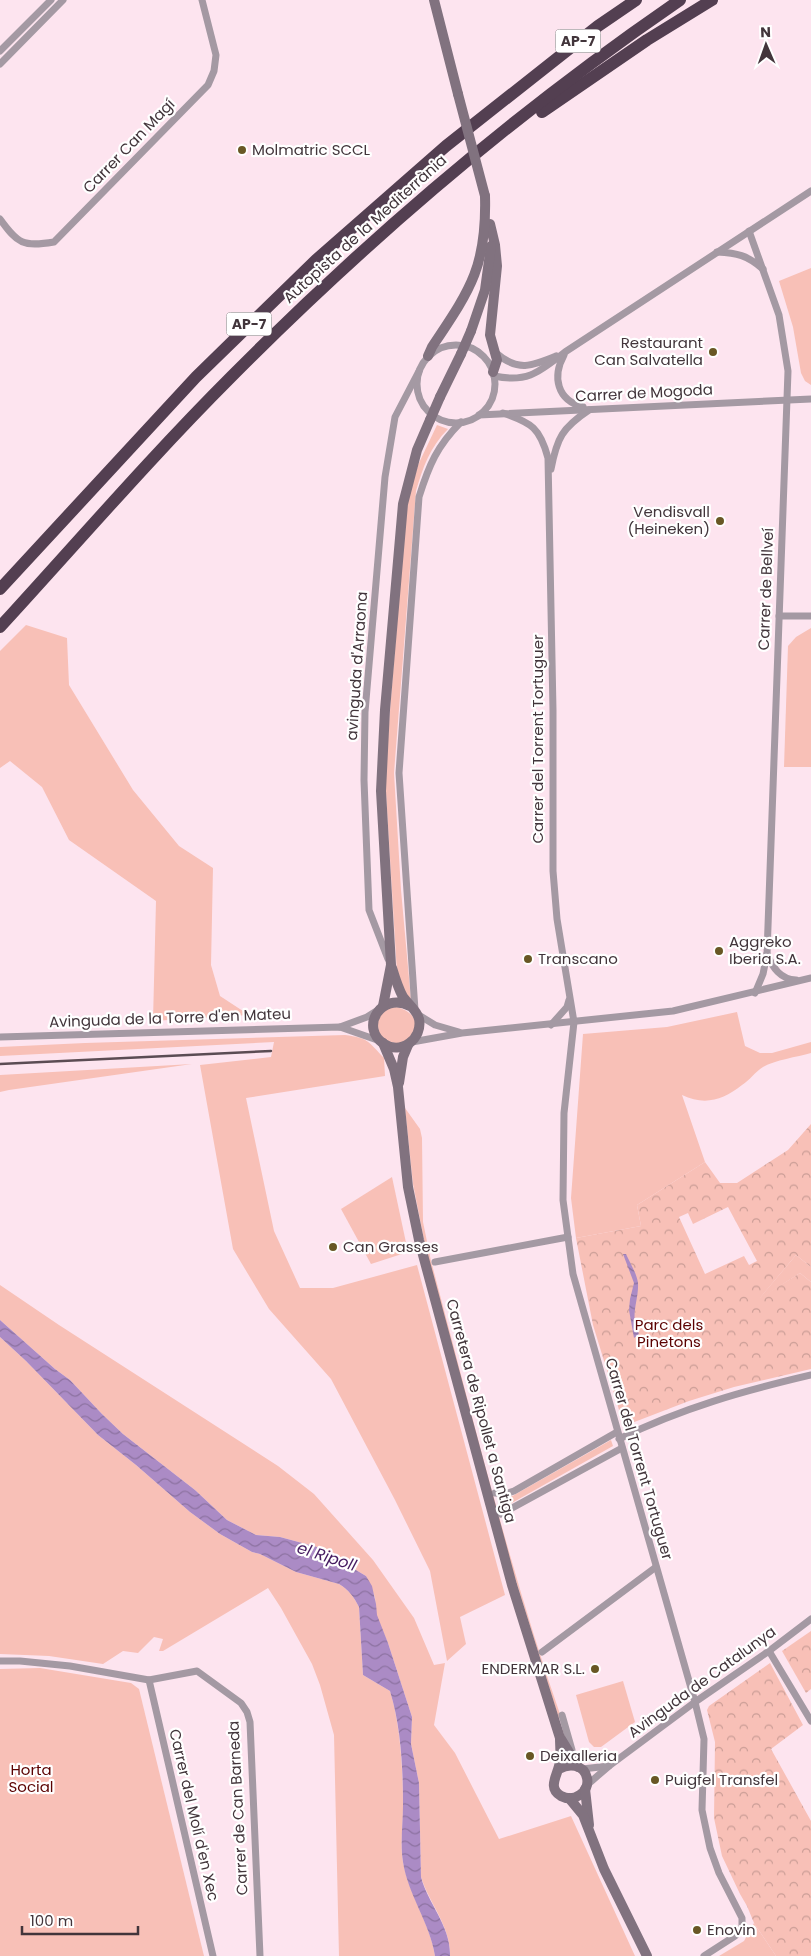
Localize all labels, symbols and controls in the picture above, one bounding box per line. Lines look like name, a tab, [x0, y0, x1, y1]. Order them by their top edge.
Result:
north arrow	[741, 20, 791, 70]
text: N	[760, 22, 771, 42]
road number: AP-7	[556, 29, 600, 52]
street label: Carrer Can Magí	[78, 94, 179, 198]
place label: Molmatric SCCL	[252, 139, 371, 160]
marker: Molmatric SCCL	[236, 144, 248, 156]
street label: Autopista de la Mediterrània	[279, 150, 451, 308]
road number: AP-7	[226, 312, 272, 336]
place label: Restaurant Can Salvatella	[594, 332, 703, 370]
marker: Restaurant Can Salvatella	[707, 346, 719, 358]
street label: Carrer de Mogoda	[575, 378, 713, 407]
place label: Vendisvall (Heineken)	[627, 501, 710, 539]
marker: Vendisvall (Heineken)	[714, 515, 726, 527]
street label: Carrer de Bellveí	[753, 527, 778, 651]
street label: avinguda d'Arraona	[341, 591, 372, 741]
street label: Carrer del Torrent Tortuguer	[527, 634, 548, 844]
place label: Aggreko Iberia S.A.	[729, 931, 801, 969]
marker: Aggreko Iberia S.A.	[713, 945, 725, 957]
place label: Transcano	[538, 948, 618, 969]
marker: Transcano	[522, 953, 534, 965]
street label: Avinguda de la Torre d'en Mateu	[49, 1003, 291, 1032]
place label: Can Grasses	[343, 1236, 439, 1257]
marker: Can Grasses	[327, 1241, 339, 1253]
street label: Carretera de Ripollet a Santiga	[441, 1297, 522, 1525]
park label: Parc dels Pinetons	[635, 1314, 703, 1352]
street label: Carrer del Torrent Tortuguer	[601, 1355, 679, 1563]
water label: el Ripoll	[294, 1536, 360, 1577]
street label: Avinguda de Catalunya	[623, 1621, 780, 1742]
place label: ENDERMAR S.L.	[482, 1658, 585, 1679]
marker: ENDERMAR S.L.	[589, 1663, 601, 1675]
street label: Carrer de Can Barneda	[222, 1720, 253, 1896]
street label: Carrer del Molí d'en Xec	[164, 1727, 225, 1903]
place label: Deixalleria	[540, 1745, 617, 1766]
marker: Deixalleria	[524, 1750, 536, 1762]
park label: Horta Social	[8, 1759, 54, 1797]
place label: Puigfel Transfel	[665, 1769, 778, 1790]
marker: Puigfel Transfel	[649, 1774, 661, 1786]
scale bar	[22, 1904, 139, 1936]
text: 100 m	[30, 1910, 73, 1931]
place label: Enovin	[707, 1919, 756, 1940]
marker: Enovin	[691, 1924, 703, 1936]

